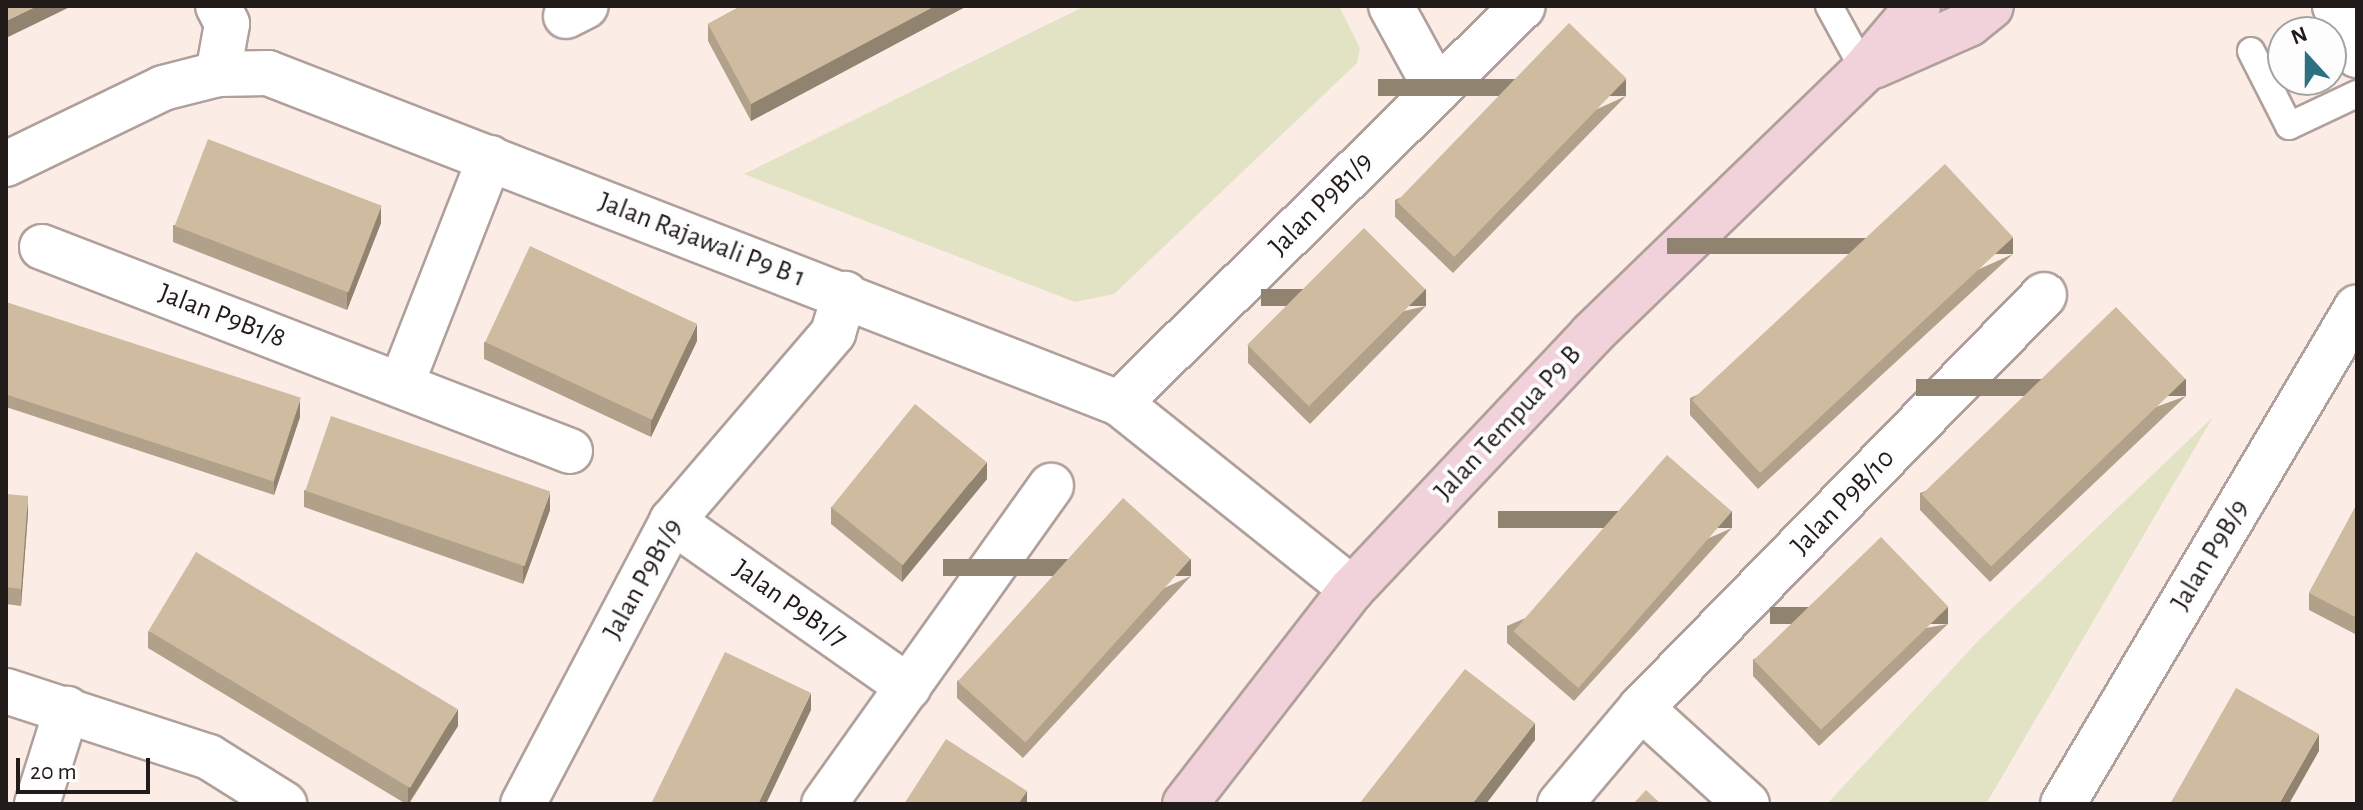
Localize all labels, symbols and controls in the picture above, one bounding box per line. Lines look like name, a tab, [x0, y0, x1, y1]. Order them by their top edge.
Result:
north arrow	[2267, 16, 2347, 96]
text: N	[2288, 22, 2310, 48]
street label: Jalan P9B1/9	[1262, 145, 1380, 263]
street label: Jalan Rajawali P9 B 1	[594, 185, 810, 295]
street label: Jalan P9B1/8	[154, 276, 290, 356]
street label: Jalan Tempua P9 B	[1427, 338, 1589, 508]
street label: Jalan P9B/10	[1784, 442, 1902, 562]
street label: Jalan P9B/9	[2164, 493, 2256, 617]
street label: Jalan P9B1/9	[596, 513, 690, 645]
street label: Jalan P9B1/7	[726, 552, 854, 656]
scale bar	[20, 742, 154, 792]
text: 20 m	[30, 760, 77, 784]

